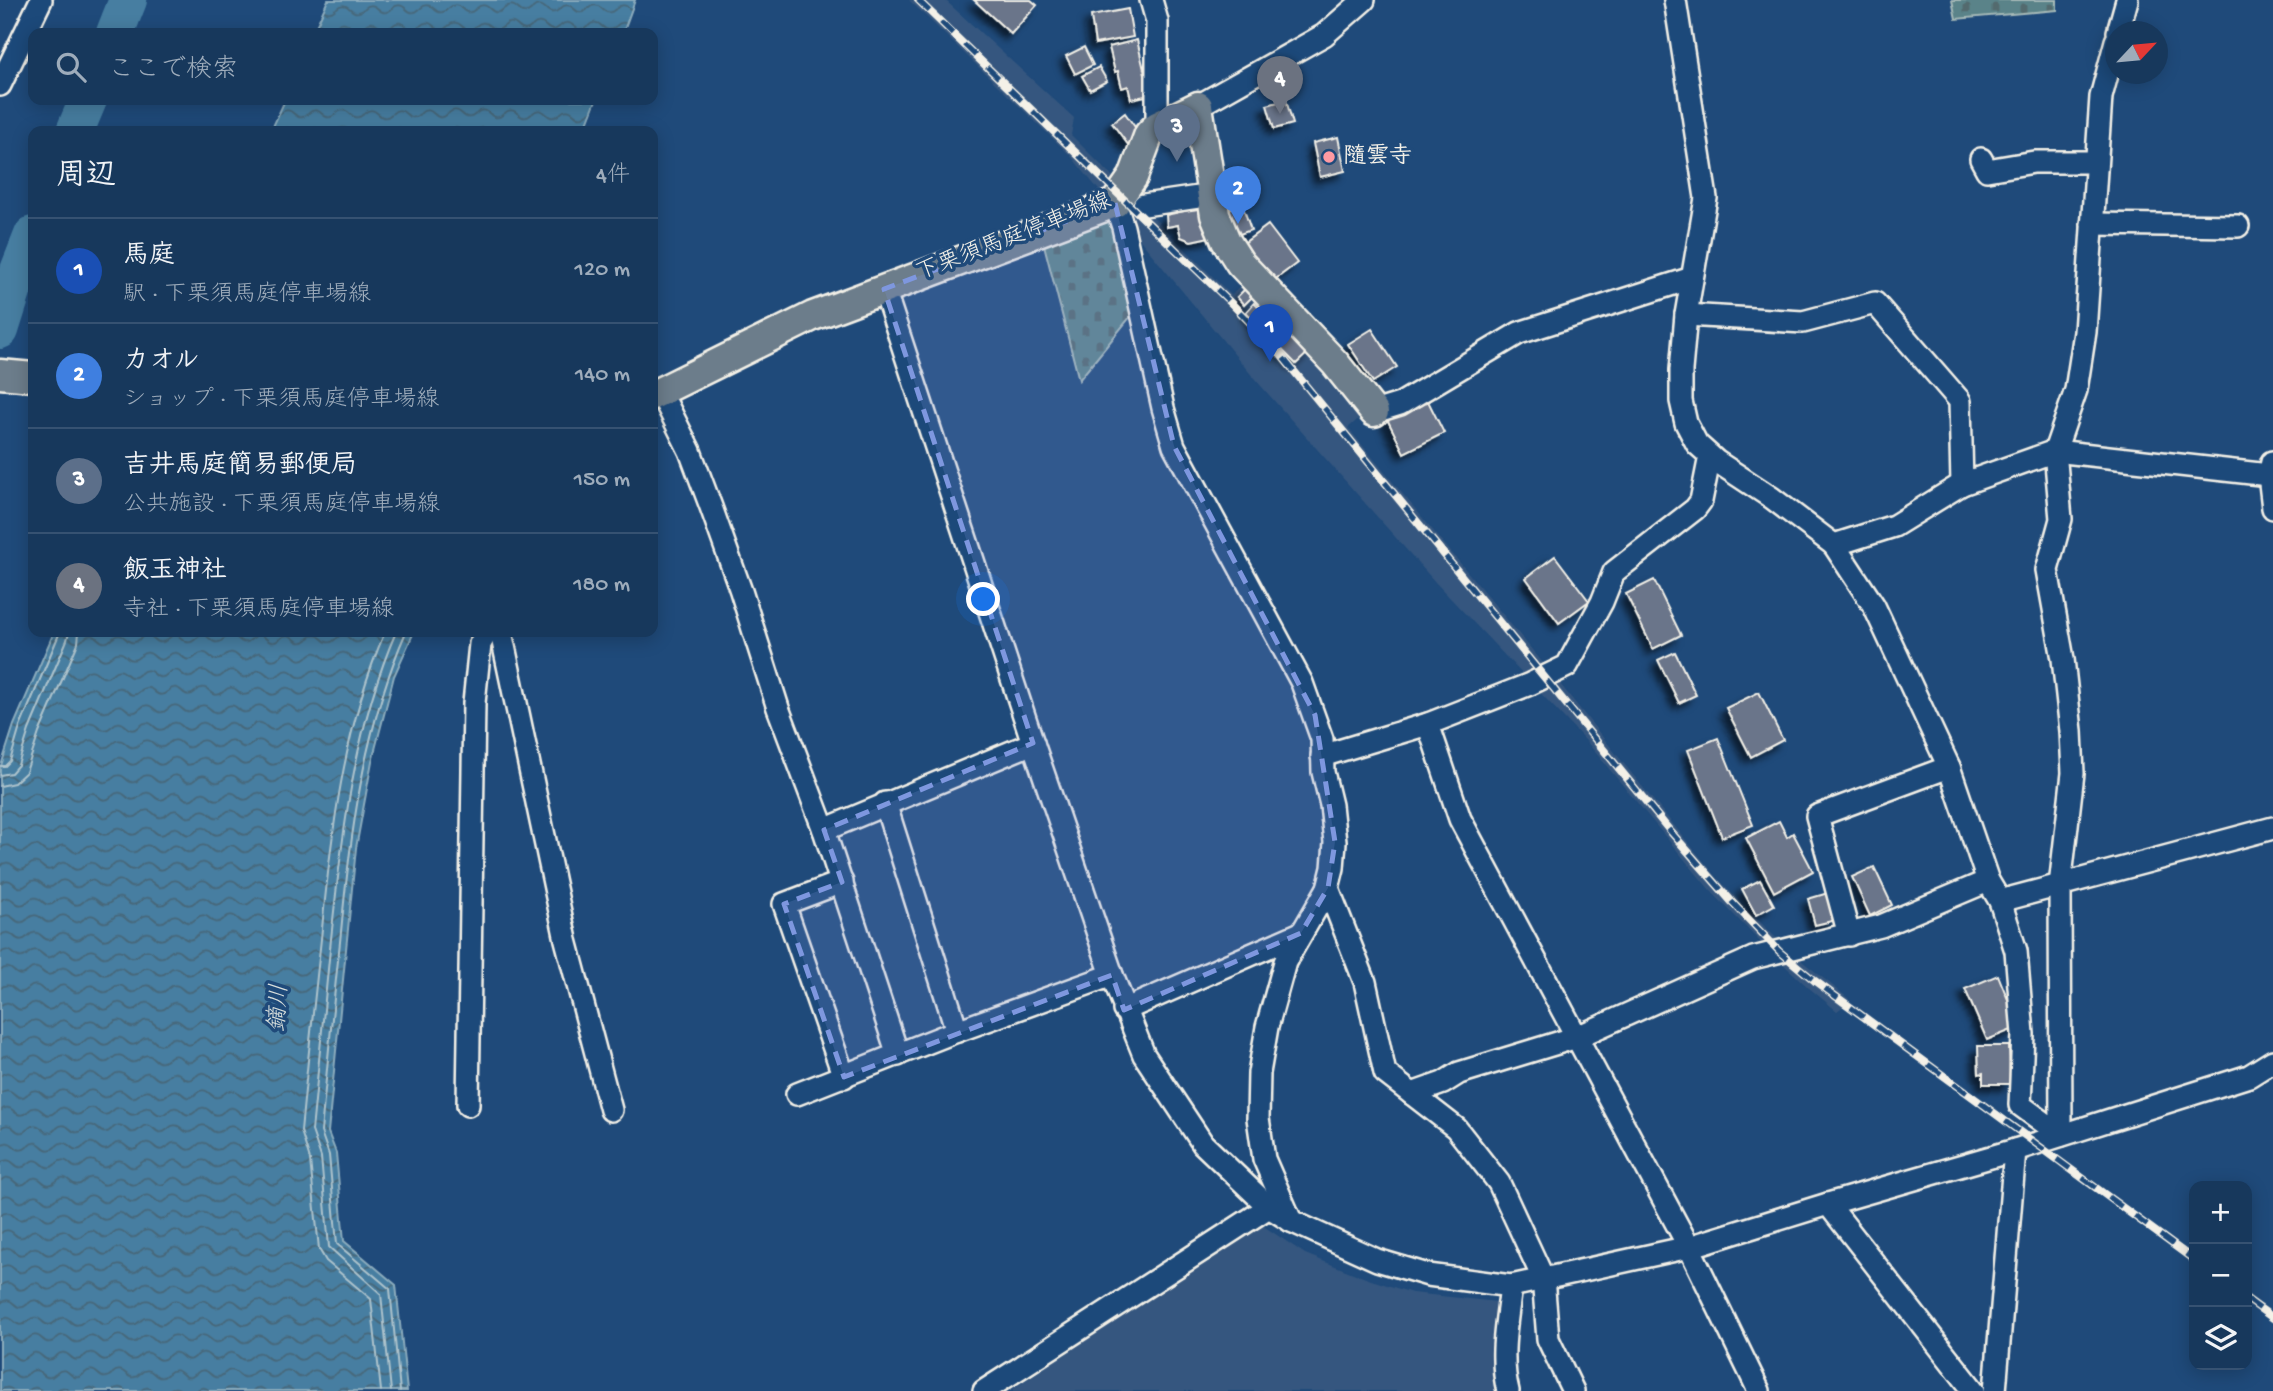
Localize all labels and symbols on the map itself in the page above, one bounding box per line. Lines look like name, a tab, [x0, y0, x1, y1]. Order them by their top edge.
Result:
north arrow	[2105, 21, 2168, 84]
pin: 4	[1257, 56, 1303, 114]
pin: 3	[1154, 104, 1200, 162]
place label: 隨雲寺	[1343, 143, 1412, 171]
marker: 隨雲寺	[1321, 149, 1337, 165]
pin: 2	[1215, 166, 1261, 224]
street label: 下栗須馬庭停車場線	[912, 187, 1115, 288]
pin: 1	[1247, 304, 1293, 362]
your location	[966, 582, 1000, 616]
water label: 鏑川	[264, 983, 296, 1033]

